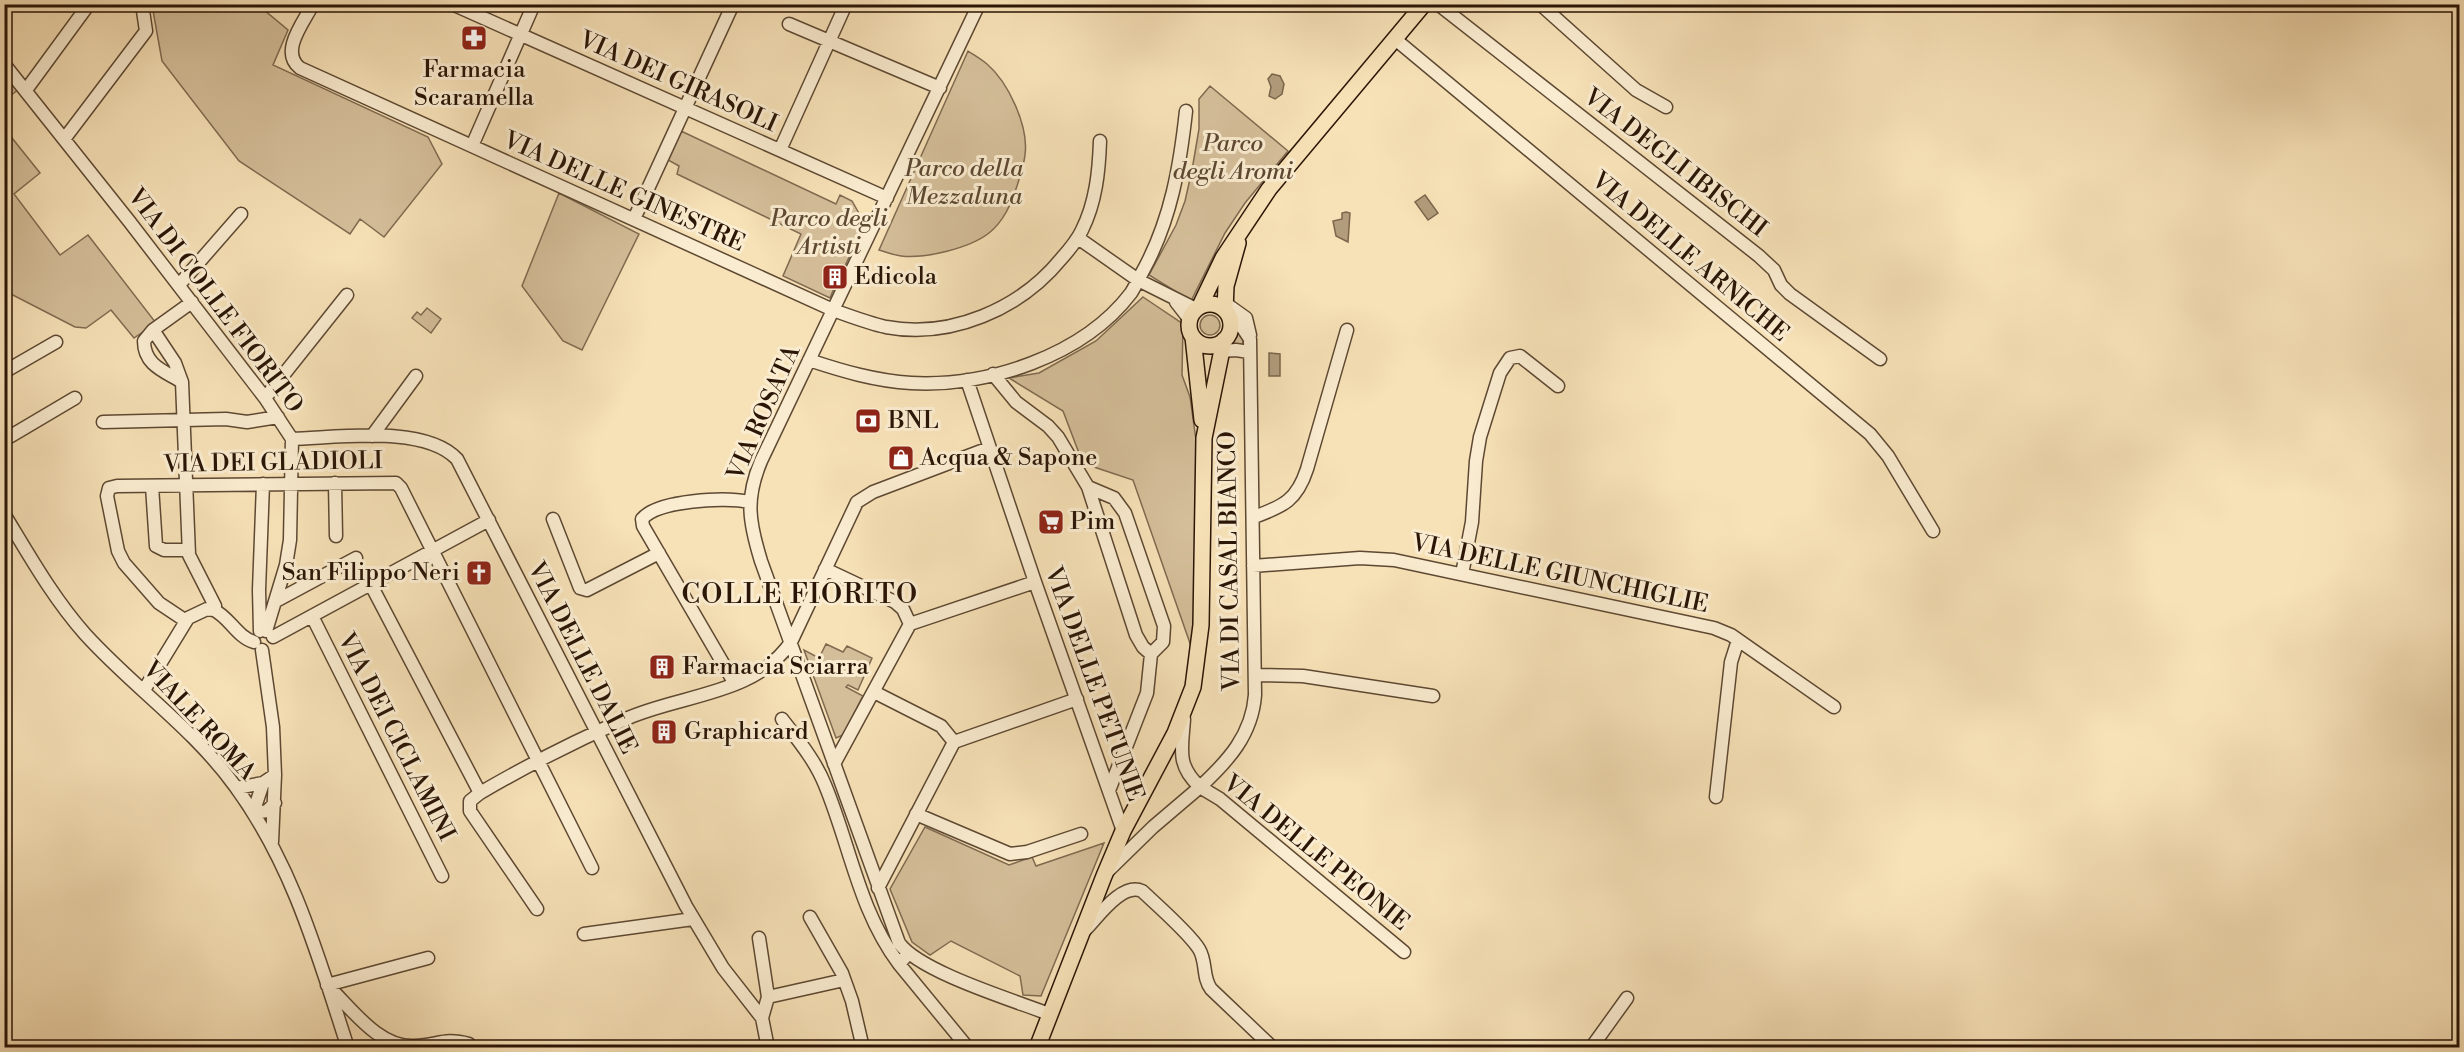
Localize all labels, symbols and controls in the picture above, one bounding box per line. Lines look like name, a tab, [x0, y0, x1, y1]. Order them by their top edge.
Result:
pharmacy icon: Farmacia Scaramella	[459, 23, 489, 53]
street label: VIA DEI GIRASOLI	[573, 24, 782, 139]
place label: Farmacia Scaramella	[414, 55, 535, 113]
street label: VIA DEGLI IBISCHI	[1577, 81, 1773, 244]
street label: VIA DELLE GINESTRE	[498, 125, 749, 259]
park label: Parco degli Aromi	[1173, 129, 1294, 187]
park label: Parco della Mezzaluna	[904, 154, 1024, 212]
street label: VIA DELLE ARNICHE	[1584, 165, 1795, 348]
street label: VIA DI COLLE FIORITO	[120, 182, 309, 419]
park label: Parco degli Artisti	[769, 204, 888, 262]
building icon: Edicola	[820, 262, 850, 292]
place label: Edicola	[854, 262, 938, 292]
street label: VIA ROSATA	[720, 340, 807, 486]
bank icon: BNL	[853, 406, 883, 436]
place label: BNL	[887, 406, 939, 436]
street label: VIA DI CASAL BIANCO	[1213, 431, 1247, 692]
shop icon: Acqua & Sapone	[886, 443, 916, 473]
place label: Acqua & Sapone	[919, 443, 1097, 473]
street label: VIA DEI GLADIOLI	[162, 446, 383, 480]
supermarket icon: Pim	[1036, 507, 1066, 537]
place label: Pim	[1070, 507, 1115, 537]
street label: VIA DELLE GIUNCHIGLIE	[1408, 528, 1711, 620]
street label: VIA DELLE DALIE	[520, 556, 643, 759]
place label: San Filippo Neri	[282, 558, 460, 588]
church icon: San Filippo Neri	[464, 558, 494, 588]
street label: VIA DELLE PETUNIE	[1037, 562, 1150, 805]
district label: COLLE FIORITO	[681, 578, 919, 612]
street label: VIA DEI CICLAMINI	[330, 627, 461, 846]
building icon: Farmacia Sciarra	[647, 652, 677, 682]
place label: Farmacia Sciarra	[682, 652, 870, 682]
street label: VIALE ROMA	[135, 654, 262, 788]
building icon: Graphicard	[649, 717, 679, 747]
place label: Graphicard	[684, 717, 809, 747]
street label: VIA DELLE PEONIE	[1216, 768, 1415, 937]

